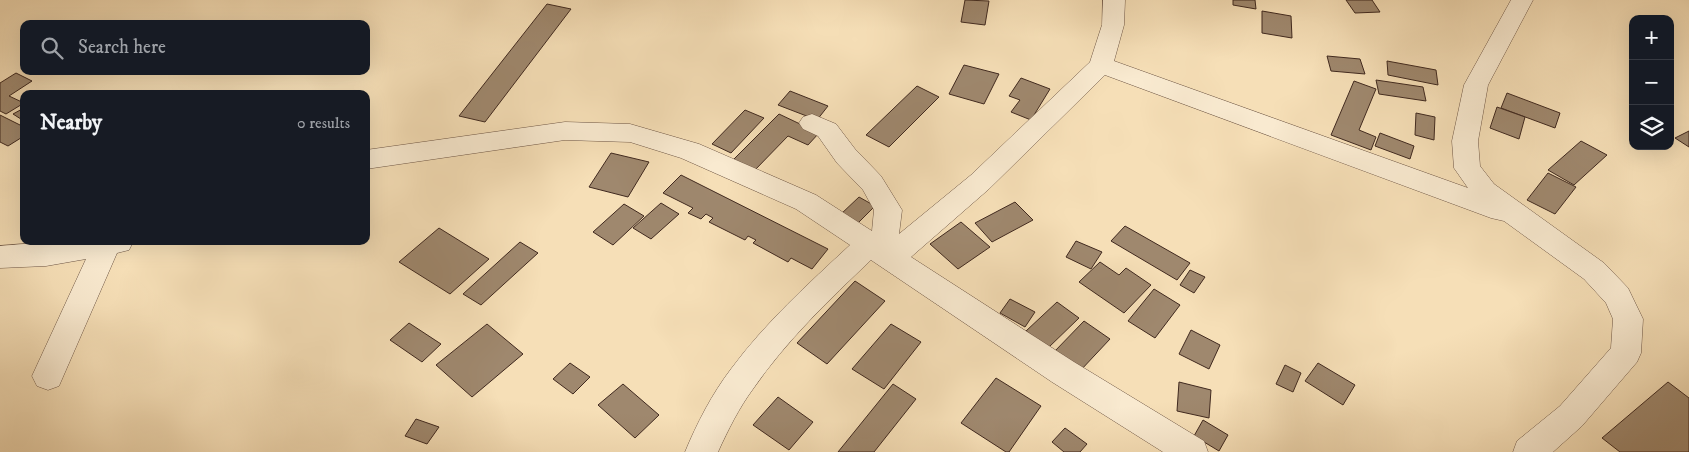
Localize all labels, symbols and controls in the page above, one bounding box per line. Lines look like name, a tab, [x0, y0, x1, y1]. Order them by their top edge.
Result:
map controls	[1629, 15, 1674, 150]
button: +	[1629, 15, 1674, 60]
search box	[20, 20, 370, 75]
icon: search	[38, 34, 66, 62]
text: Search here	[78, 36, 166, 59]
button: −	[1629, 60, 1674, 105]
button: layers	[1629, 105, 1674, 150]
text: Nearby	[40, 110, 102, 136]
text: 0 results	[297, 113, 350, 133]

